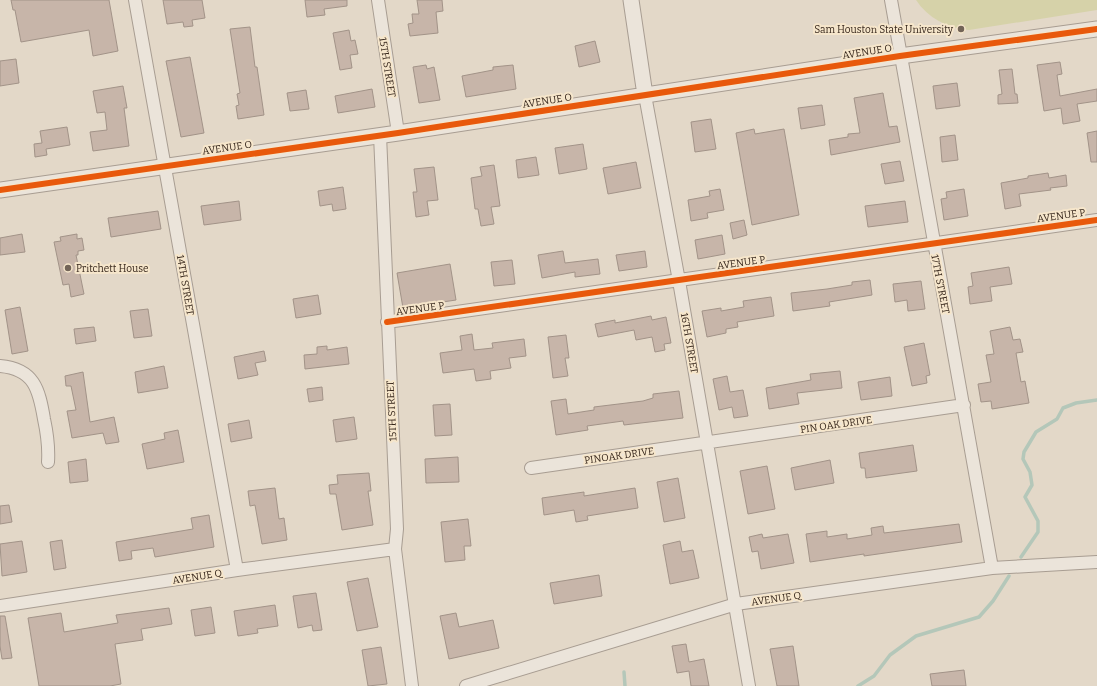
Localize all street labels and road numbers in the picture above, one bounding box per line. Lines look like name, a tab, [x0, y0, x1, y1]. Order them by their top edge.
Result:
street label: 15TH STREET	[376, 36, 398, 98]
street label: AVENUE O	[842, 42, 893, 62]
street label: AVENUE O	[522, 91, 573, 111]
street label: AVENUE O	[202, 139, 253, 157]
street label: AVENUE P	[1036, 207, 1086, 225]
street label: 17TH STREET	[928, 253, 952, 315]
street label: 14TH STREET	[174, 254, 196, 317]
street label: AVENUE P	[716, 254, 766, 272]
street label: AVENUE P	[395, 300, 445, 318]
street label: 16TH STREET	[678, 312, 700, 375]
street label: 15TH STREET	[384, 380, 400, 442]
street label: PIN OAK DRIVE	[800, 414, 873, 436]
street label: PINOAK DRIVE	[584, 445, 655, 467]
street label: AVENUE Q	[171, 567, 224, 587]
street label: AVENUE Q	[751, 589, 803, 608]

